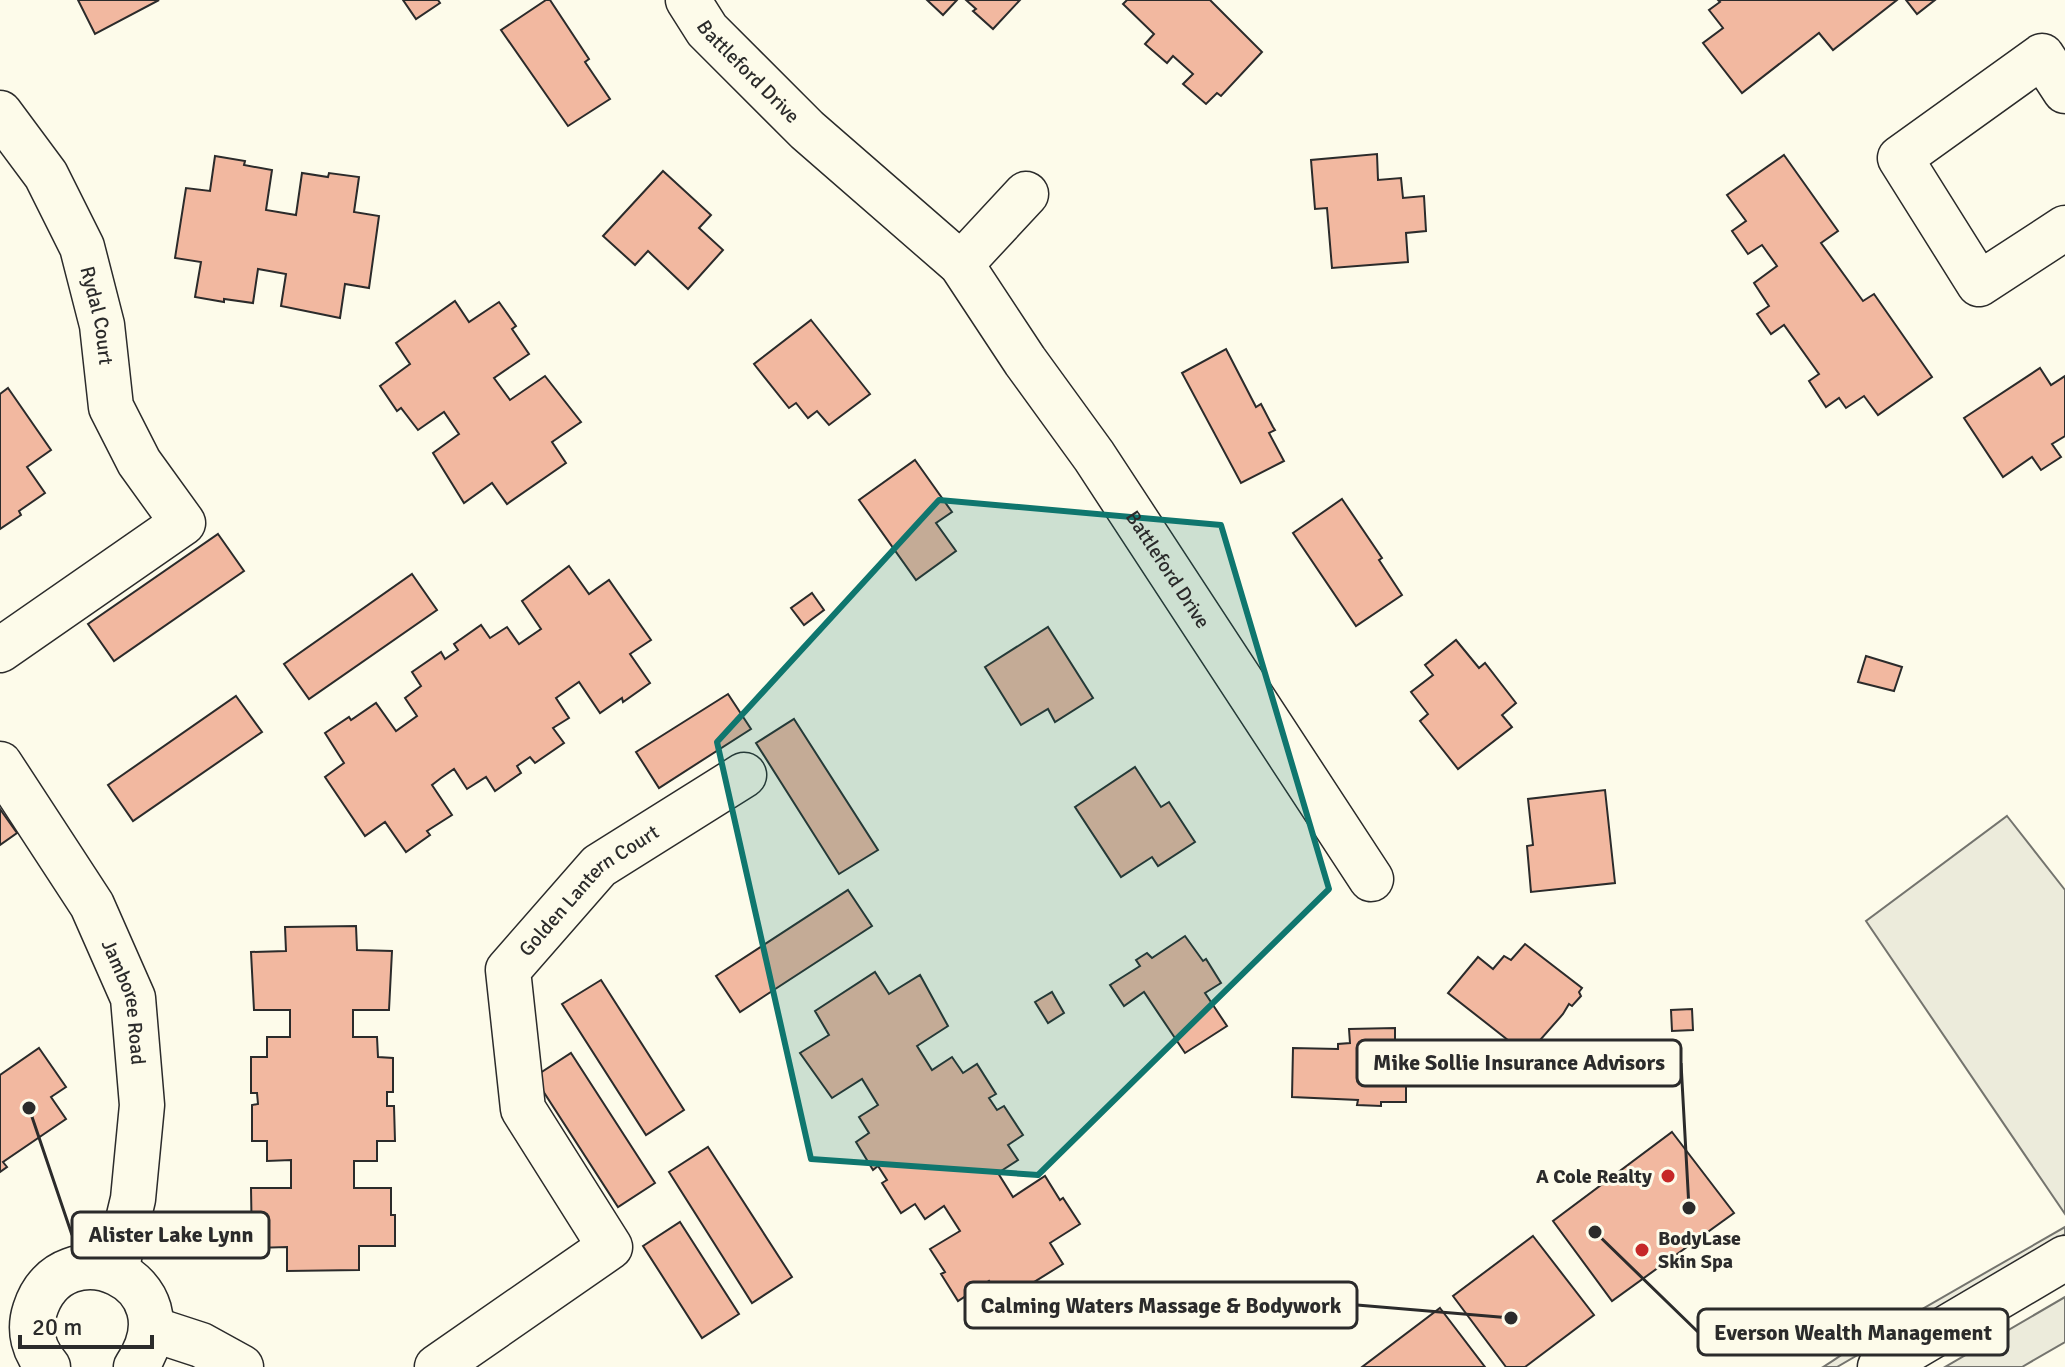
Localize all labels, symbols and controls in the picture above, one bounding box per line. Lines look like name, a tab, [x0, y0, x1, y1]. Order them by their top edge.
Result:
street label: Battleford Drive	[691, 16, 805, 129]
street label: Rydal Court	[74, 264, 118, 366]
street label: Battleford Drive	[1120, 506, 1215, 633]
street label: Golden Lantern Court	[514, 820, 664, 962]
street label: Jamboree Road	[96, 936, 151, 1066]
callout: Mike Sollie Insurance Advisors	[1357, 1040, 1681, 1086]
text: Mike Sollie Insurance Advisors	[1373, 1049, 1665, 1076]
place label: A Cole Realty	[1536, 1164, 1652, 1189]
marker: A Cole Realty	[1659, 1167, 1677, 1185]
callout: Alister Lake Lynn	[72, 1212, 269, 1258]
text: Alister Lake Lynn	[89, 1221, 253, 1248]
place label: BodyLase Skin Spa	[1658, 1226, 1741, 1274]
marker: BodyLase Skin Spa	[1633, 1241, 1651, 1259]
callout: Calming Waters Massage & Bodywork	[965, 1282, 1357, 1328]
text: Calming Waters Massage & Bodywork	[981, 1292, 1342, 1319]
scale bar	[20, 1299, 152, 1349]
callout: Everson Wealth Management	[1698, 1309, 2008, 1355]
text: 20 m	[32, 1312, 82, 1342]
text: Everson Wealth Management	[1714, 1319, 1992, 1346]

